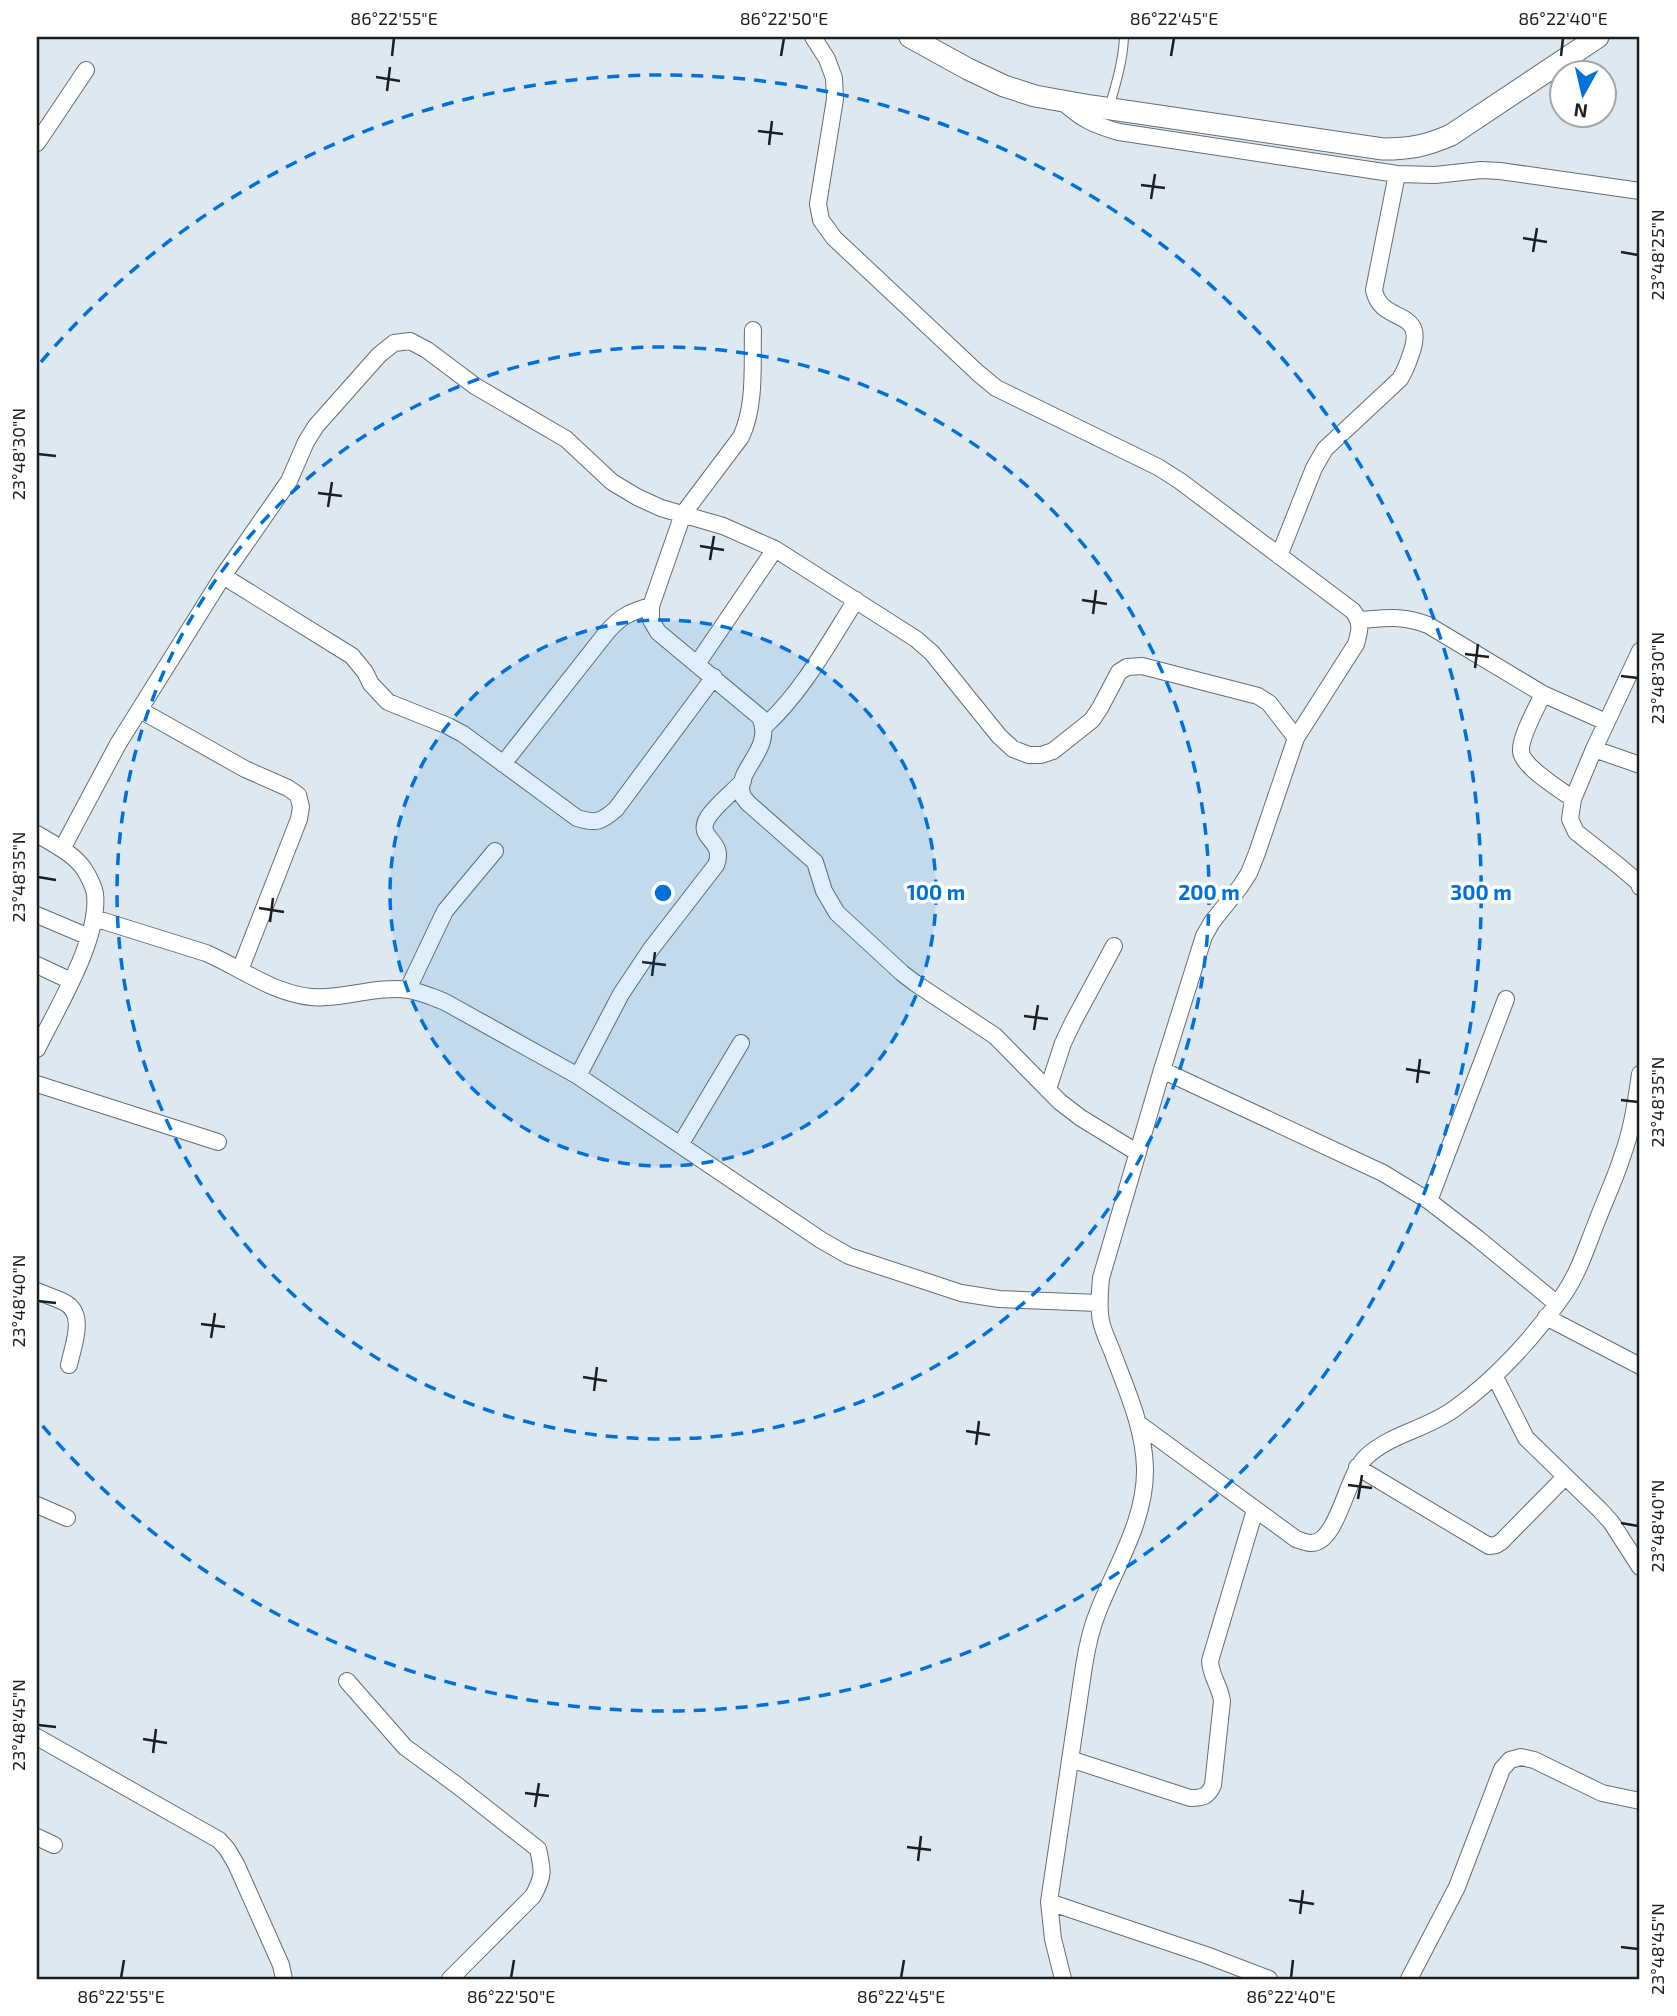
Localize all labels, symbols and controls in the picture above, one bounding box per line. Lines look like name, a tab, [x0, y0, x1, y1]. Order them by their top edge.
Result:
text: 86°22'55"E	[350, 7, 438, 29]
text: 86°22'50"E	[740, 7, 828, 29]
text: 86°22'45"E	[1130, 7, 1218, 29]
text: 86°22'40"E	[1518, 7, 1608, 29]
north arrow	[1548, 60, 1618, 130]
text: N	[1572, 99, 1589, 124]
text: 23°48'25"N	[1646, 209, 1668, 301]
text: 23°48'30"N	[7, 408, 29, 500]
text: 23°48'30"N	[1646, 632, 1668, 724]
text: 23°48'35"N	[7, 831, 29, 923]
text: 100 m	[907, 879, 965, 904]
text: 200 m	[1178, 879, 1240, 904]
text: 300 m	[1450, 879, 1512, 904]
centre of rings	[651, 881, 675, 905]
text: 23°48'35"N	[1646, 1056, 1668, 1148]
text: 23°48'40"N	[7, 1254, 29, 1348]
text: 23°48'40"N	[1646, 1479, 1668, 1573]
text: 23°48'45"N	[7, 1679, 29, 1771]
text: 23°48'45"N	[1646, 1903, 1668, 1995]
text: 86°22'55"E	[77, 1985, 165, 2007]
text: 86°22'50"E	[467, 1985, 555, 2007]
text: 86°22'45"E	[857, 1985, 945, 2007]
text: 86°22'40"E	[1246, 1985, 1336, 2007]

